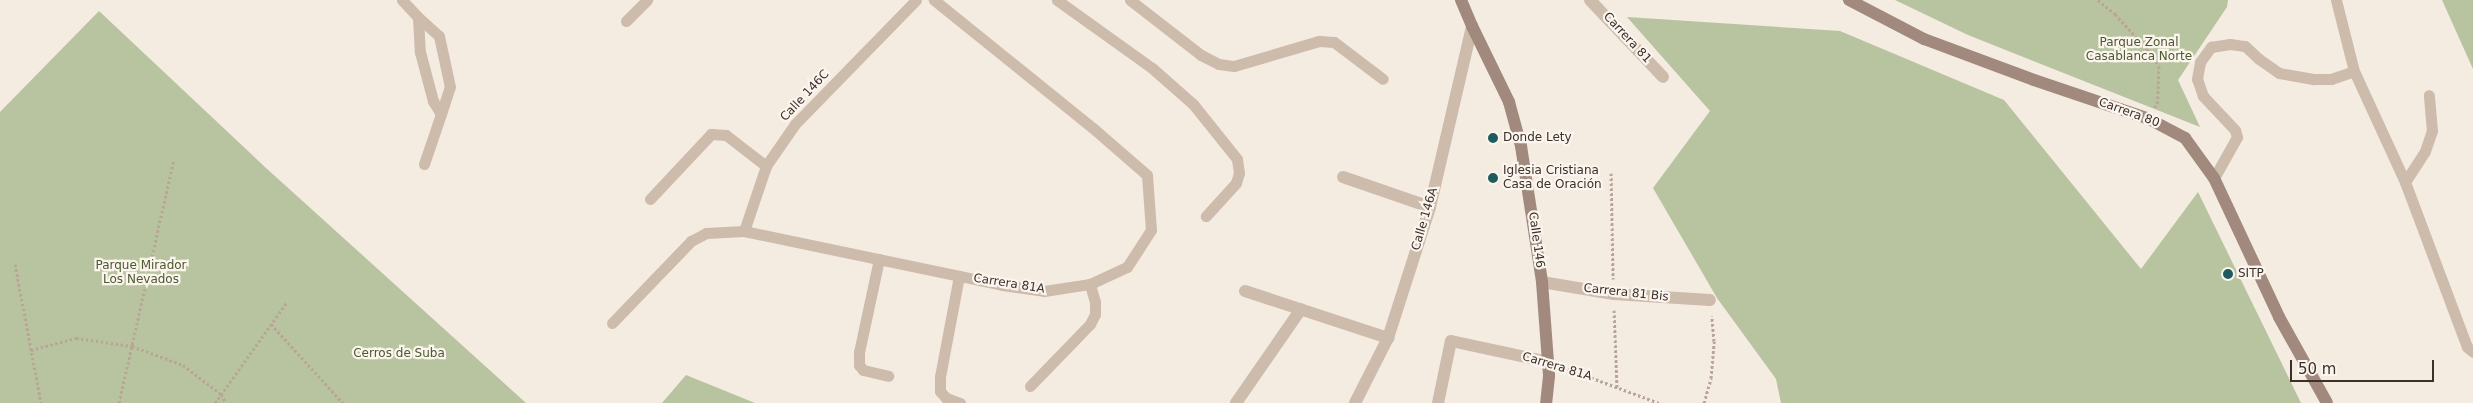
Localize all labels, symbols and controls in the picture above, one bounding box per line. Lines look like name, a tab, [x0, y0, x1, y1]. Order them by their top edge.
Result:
street label: Carrera 81	[1600, 10, 1654, 66]
park label: Parque Zonal Casablanca Norte	[2086, 36, 2192, 64]
street label: Calle 146C	[778, 67, 832, 125]
street label: Carrera 80	[2097, 95, 2161, 131]
place label: Donde Lety	[1503, 131, 1572, 145]
marker: Donde Lety	[1487, 132, 1499, 144]
place label: Iglesia Cristiana Casa de Oración	[1503, 164, 1602, 192]
marker: Iglesia Cristiana Casa de Oración	[1487, 172, 1499, 184]
street label: Calle 146A	[1409, 186, 1441, 252]
street label: Calle 146	[1525, 211, 1547, 269]
park label: Parque Mirador Los Nevados	[95, 259, 187, 287]
place label: SITP	[2238, 267, 2264, 281]
marker: SITP	[2222, 268, 2234, 280]
street label: Carrera 81A	[972, 271, 1046, 297]
street label: Carrera 81 Bis	[1583, 281, 1669, 305]
park label: Cerros de Suba	[353, 347, 445, 361]
street label: Carrera 81A	[1520, 350, 1594, 384]
scale bar	[2293, 350, 2437, 382]
text: 50 m	[2298, 360, 2336, 378]

